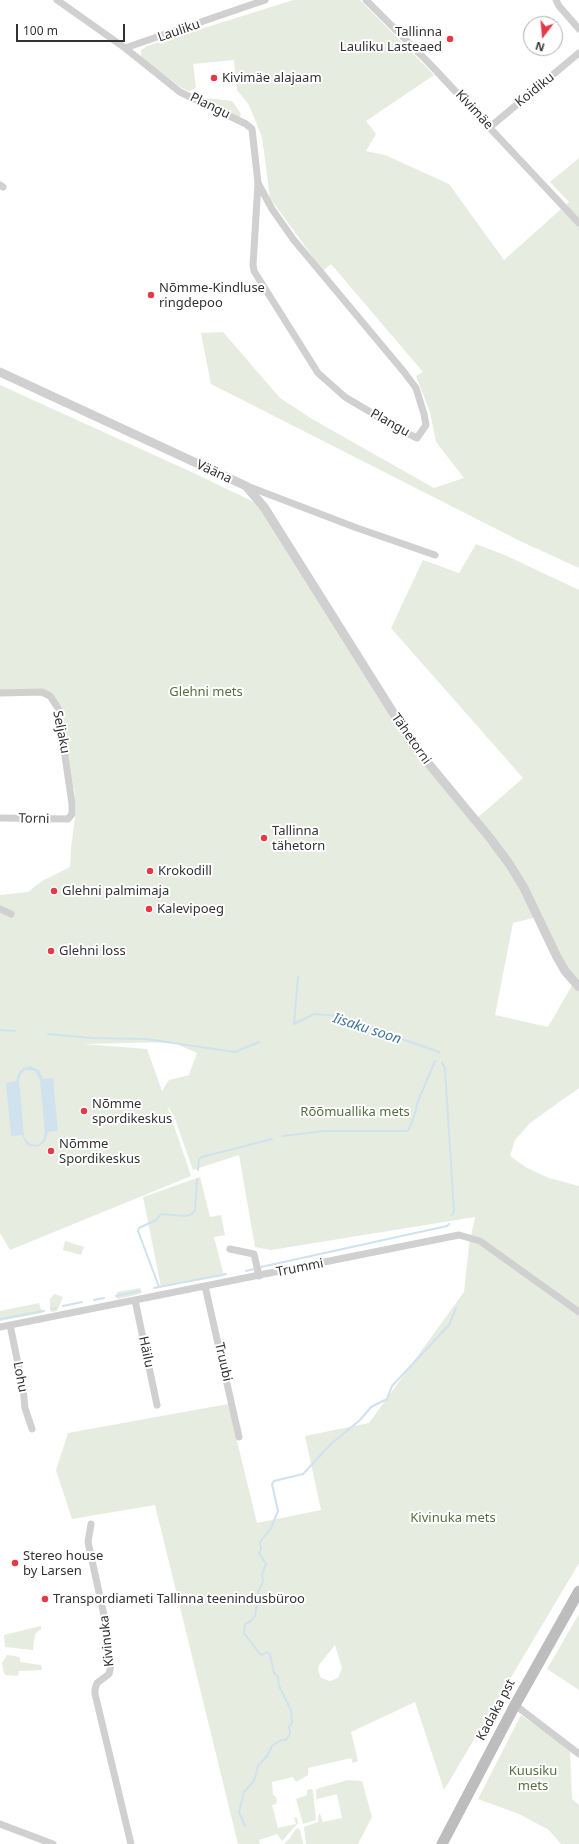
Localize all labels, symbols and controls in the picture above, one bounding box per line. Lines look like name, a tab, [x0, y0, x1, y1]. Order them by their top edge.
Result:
scale bar	[18, 16, 127, 42]
street label: Lauliku	[156, 16, 202, 46]
north arrow	[523, 16, 563, 56]
text: 100 m	[23, 22, 58, 39]
place label: Tallinna Lauliku Lasteaed	[340, 24, 442, 55]
marker: Tallinna Lauliku Lasteaed	[445, 34, 455, 44]
text: N	[533, 39, 546, 56]
place label: Kivimäe alajaam	[222, 70, 322, 86]
street label: Koidiku	[512, 70, 558, 110]
marker: Kivimäe alajaam	[209, 73, 219, 83]
street label: Kivimäe	[452, 87, 496, 133]
street label: Plangu	[187, 90, 233, 122]
place label: Nõmme-Kindluse ringdepoo	[159, 280, 265, 311]
marker: Nõmme-Kindluse ringdepoo	[146, 290, 156, 300]
street label: Plangu	[368, 406, 412, 440]
street label: Vääna	[194, 457, 234, 487]
park label: Glehni mets	[169, 684, 243, 700]
street label: Seljaku	[49, 709, 73, 755]
street label: Tähetorni	[388, 711, 434, 767]
street label: Torni	[18, 811, 50, 827]
place label: Tallinna tähetorn	[272, 823, 325, 854]
marker: Tallinna tähetorn	[259, 833, 269, 843]
place label: Krokodill	[158, 863, 212, 879]
marker: Krokodill	[145, 866, 155, 876]
place label: Glehni palmimaja	[62, 883, 169, 899]
marker: Glehni palmimaja	[49, 886, 59, 896]
place label: Kalevipoeg	[157, 901, 224, 917]
marker: Kalevipoeg	[144, 904, 154, 914]
place label: Glehni loss	[59, 943, 126, 959]
marker: Glehni loss	[46, 946, 56, 956]
water label: Iisaku soon	[331, 1010, 403, 1048]
place label: Nõmme spordikeskus	[92, 1096, 172, 1127]
park label: Rõõmuallika mets	[300, 1104, 410, 1120]
marker: Nõmme spordikeskus	[79, 1106, 89, 1116]
place label: Nõmme Spordikeskus	[59, 1136, 140, 1167]
marker: Nõmme Spordikeskus	[46, 1146, 56, 1156]
street label: Trummi	[275, 1256, 325, 1280]
street label: Häilu	[135, 1335, 157, 1369]
street label: Truubi	[211, 1341, 235, 1383]
street label: Lohu	[9, 1360, 31, 1394]
park label: Kivinuka mets	[410, 1510, 496, 1526]
place label: Stereo house by Larsen	[23, 1548, 103, 1579]
marker: Stereo house by Larsen	[10, 1558, 20, 1568]
place label: Transpordiameti Tallinna teenindusbüroo	[53, 1591, 305, 1607]
marker: Transpordiameti Tallinna teenindusbüroo	[40, 1594, 50, 1604]
street label: Kivinuka	[97, 1614, 117, 1668]
street label: Kadaka pst	[473, 1677, 519, 1743]
park label: Kuusiku mets	[509, 1763, 557, 1794]

